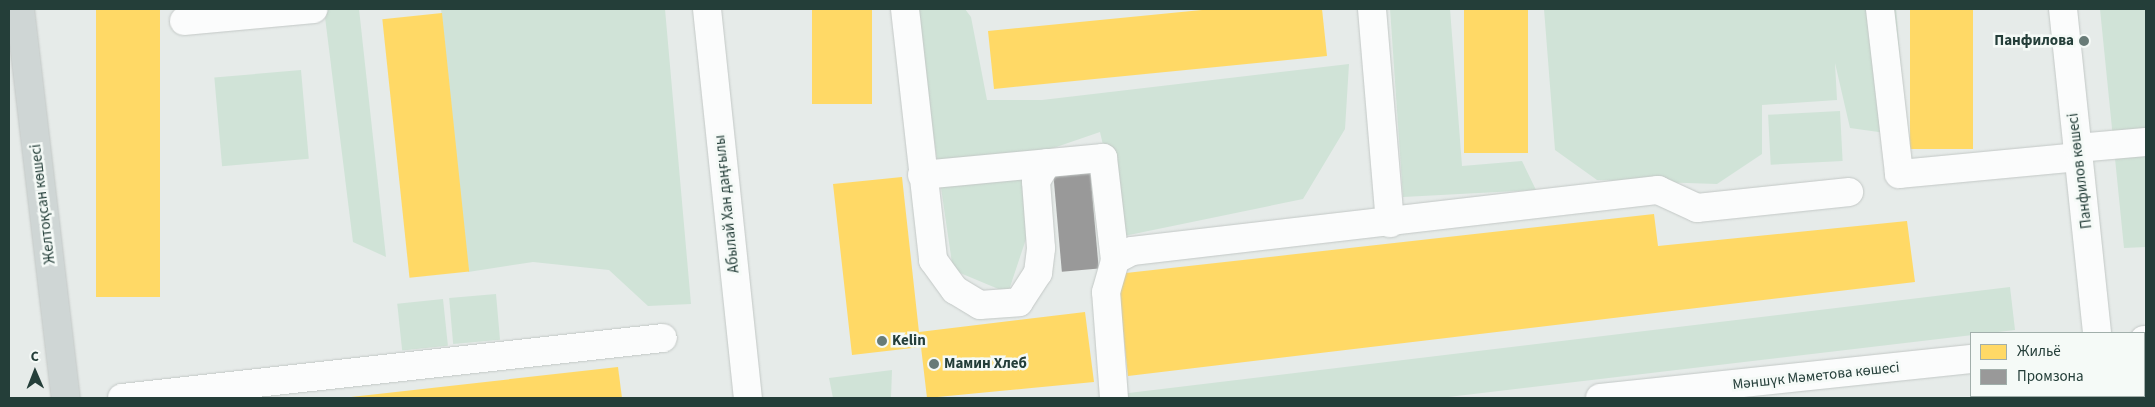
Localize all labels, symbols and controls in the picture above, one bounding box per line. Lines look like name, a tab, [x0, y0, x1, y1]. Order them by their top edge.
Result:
place label: Панфилова	[1994, 32, 2074, 50]
marker: Панфилова	[2078, 35, 2090, 47]
street label: Панфилов көшесі	[2064, 112, 2096, 230]
street label: Абылай Хан даңғылы	[711, 134, 743, 274]
street label: Желтоқсан көшесі	[27, 143, 59, 265]
place label: Kelin	[892, 332, 926, 350]
legend	[1970, 332, 2145, 397]
marker: Kelin	[876, 335, 888, 347]
text: Жильё	[2017, 341, 2061, 362]
north arrow	[10, 347, 60, 397]
text: С	[30, 347, 39, 367]
place label: Мамин Хлеб	[944, 355, 1027, 373]
marker: Мамин Хлеб	[928, 358, 940, 370]
street label: Мәншүк Мәметова көшесі	[1731, 358, 1901, 394]
text: Промзона	[2017, 366, 2084, 387]

